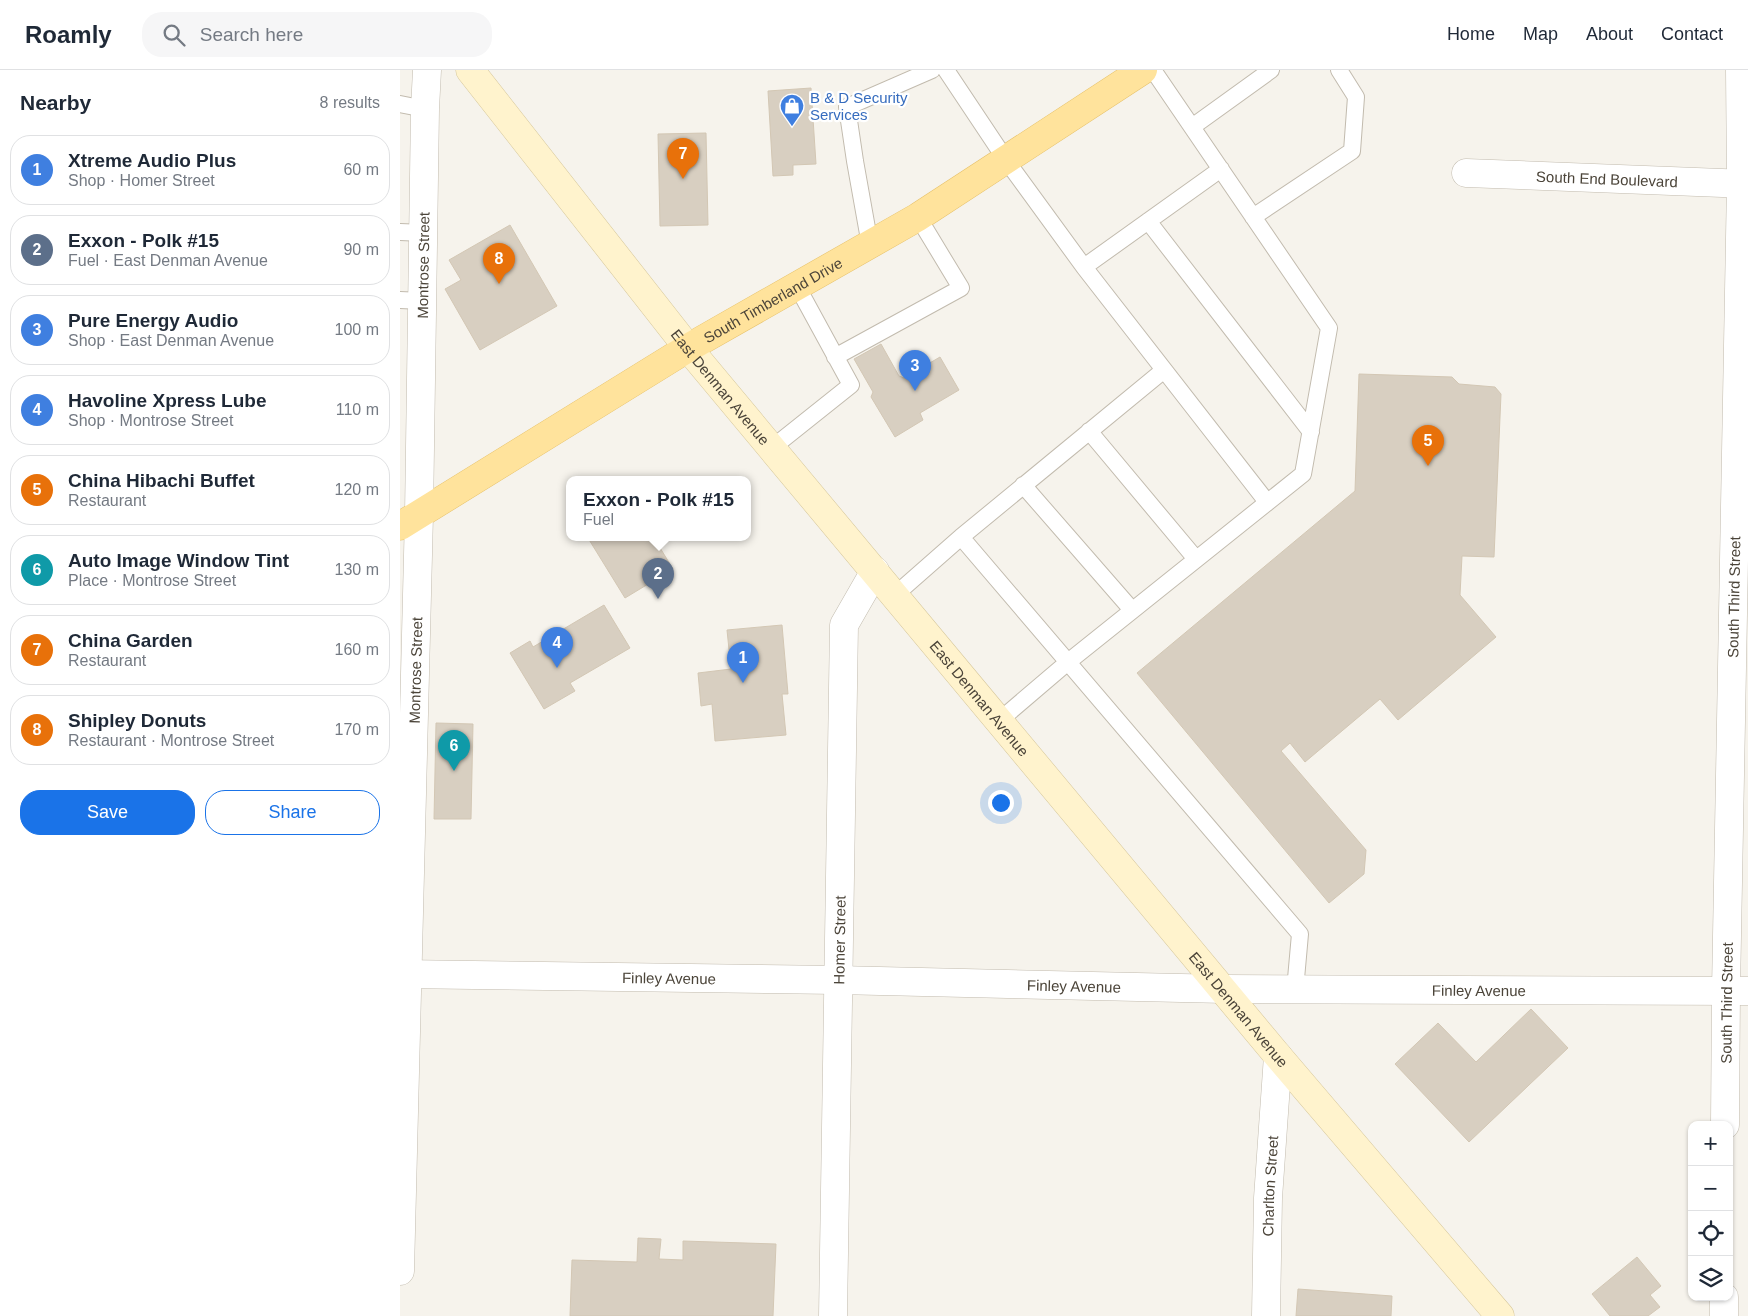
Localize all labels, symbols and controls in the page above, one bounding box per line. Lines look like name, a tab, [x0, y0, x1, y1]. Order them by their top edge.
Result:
search box	[142, 12, 492, 57]
text: Roamly	[25, 21, 112, 48]
icon: search	[160, 21, 188, 49]
text: Search here	[200, 24, 303, 45]
text: Home	[1447, 24, 1495, 44]
text: Map	[1523, 24, 1558, 44]
text: About	[1586, 24, 1633, 44]
text: Contact	[1661, 24, 1723, 44]
place label: B & D Security Services	[810, 89, 908, 123]
text: Nearby	[20, 91, 91, 114]
shop icon: B & D Security Services	[779, 93, 805, 127]
text: 8 results	[320, 94, 380, 111]
pin: 7	[667, 138, 699, 179]
text: Xtreme Audio Plus	[68, 150, 236, 171]
text: 1	[33, 161, 41, 178]
text: 60 m	[343, 161, 379, 178]
street label: South End Boulevard	[1536, 167, 1678, 190]
text: Shop · Homer Street	[68, 172, 215, 189]
street label: Montrose Street	[413, 211, 432, 319]
text: Exxon - Polk #15	[68, 230, 219, 251]
text: 2	[33, 241, 41, 258]
text: 90 m	[343, 241, 379, 258]
pin: 8	[483, 243, 515, 284]
text: Fuel · East Denman Avenue	[68, 252, 268, 269]
street label: South Timberland Drive	[700, 254, 845, 346]
text: Pure Energy Audio	[68, 310, 238, 331]
text: 3	[33, 321, 41, 338]
text: 100 m	[335, 321, 379, 338]
street label: East Denman Avenue	[668, 326, 773, 448]
text: Shop · East Denman Avenue	[68, 332, 274, 349]
pin: 3	[899, 350, 931, 391]
text: Havoline Xpress Lube	[68, 390, 267, 411]
text: 4	[33, 401, 41, 418]
text: 110 m	[336, 401, 379, 418]
text: Shop · Montrose Street	[68, 412, 233, 429]
pin: 5	[1412, 425, 1444, 466]
text: China Hibachi Buffet	[68, 470, 255, 491]
popup	[566, 476, 751, 541]
text: 5	[33, 481, 41, 498]
text: 120 m	[335, 481, 379, 498]
text: Exxon - Polk #15	[583, 489, 734, 510]
text: Restaurant	[68, 492, 146, 509]
text: Fuel	[583, 511, 614, 528]
street label: South Third Street	[1724, 535, 1743, 658]
text: Auto Image Window Tint	[68, 550, 289, 571]
pin: 2	[642, 558, 674, 599]
text: 6	[33, 561, 41, 578]
text: 130 m	[335, 561, 379, 578]
text: Place · Montrose Street	[68, 572, 236, 589]
street label: Montrose Street	[405, 616, 425, 724]
pin: 4	[541, 627, 573, 668]
text: China Garden	[68, 630, 193, 651]
street label: East Denman Avenue	[927, 637, 1033, 759]
text: 7	[33, 641, 41, 658]
text: 160 m	[335, 641, 379, 658]
pin: 1	[727, 642, 759, 683]
text: Restaurant	[68, 652, 146, 669]
text: Shipley Donuts	[68, 710, 206, 731]
text: 8	[33, 721, 41, 738]
text: 170 m	[335, 721, 379, 738]
pin: 6	[438, 730, 470, 771]
text: Restaurant · Montrose Street	[68, 732, 274, 749]
button: Save	[20, 790, 195, 835]
button: Share	[205, 790, 380, 835]
your location	[988, 790, 1014, 816]
street label: Homer Street	[830, 894, 848, 985]
street label: South Third Street	[1717, 941, 1735, 1064]
street label: East Denman Avenue	[1186, 948, 1292, 1070]
street label: Finley Avenue	[622, 969, 716, 987]
street label: Finley Avenue	[1027, 976, 1121, 995]
street label: Finley Avenue	[1432, 981, 1526, 999]
map controls	[1688, 1121, 1733, 1301]
button: +	[1688, 1121, 1733, 1166]
street label: Charlton Street	[1259, 1134, 1281, 1237]
button: −	[1688, 1166, 1733, 1211]
button: locate	[1688, 1211, 1733, 1256]
button: layers	[1688, 1256, 1733, 1301]

